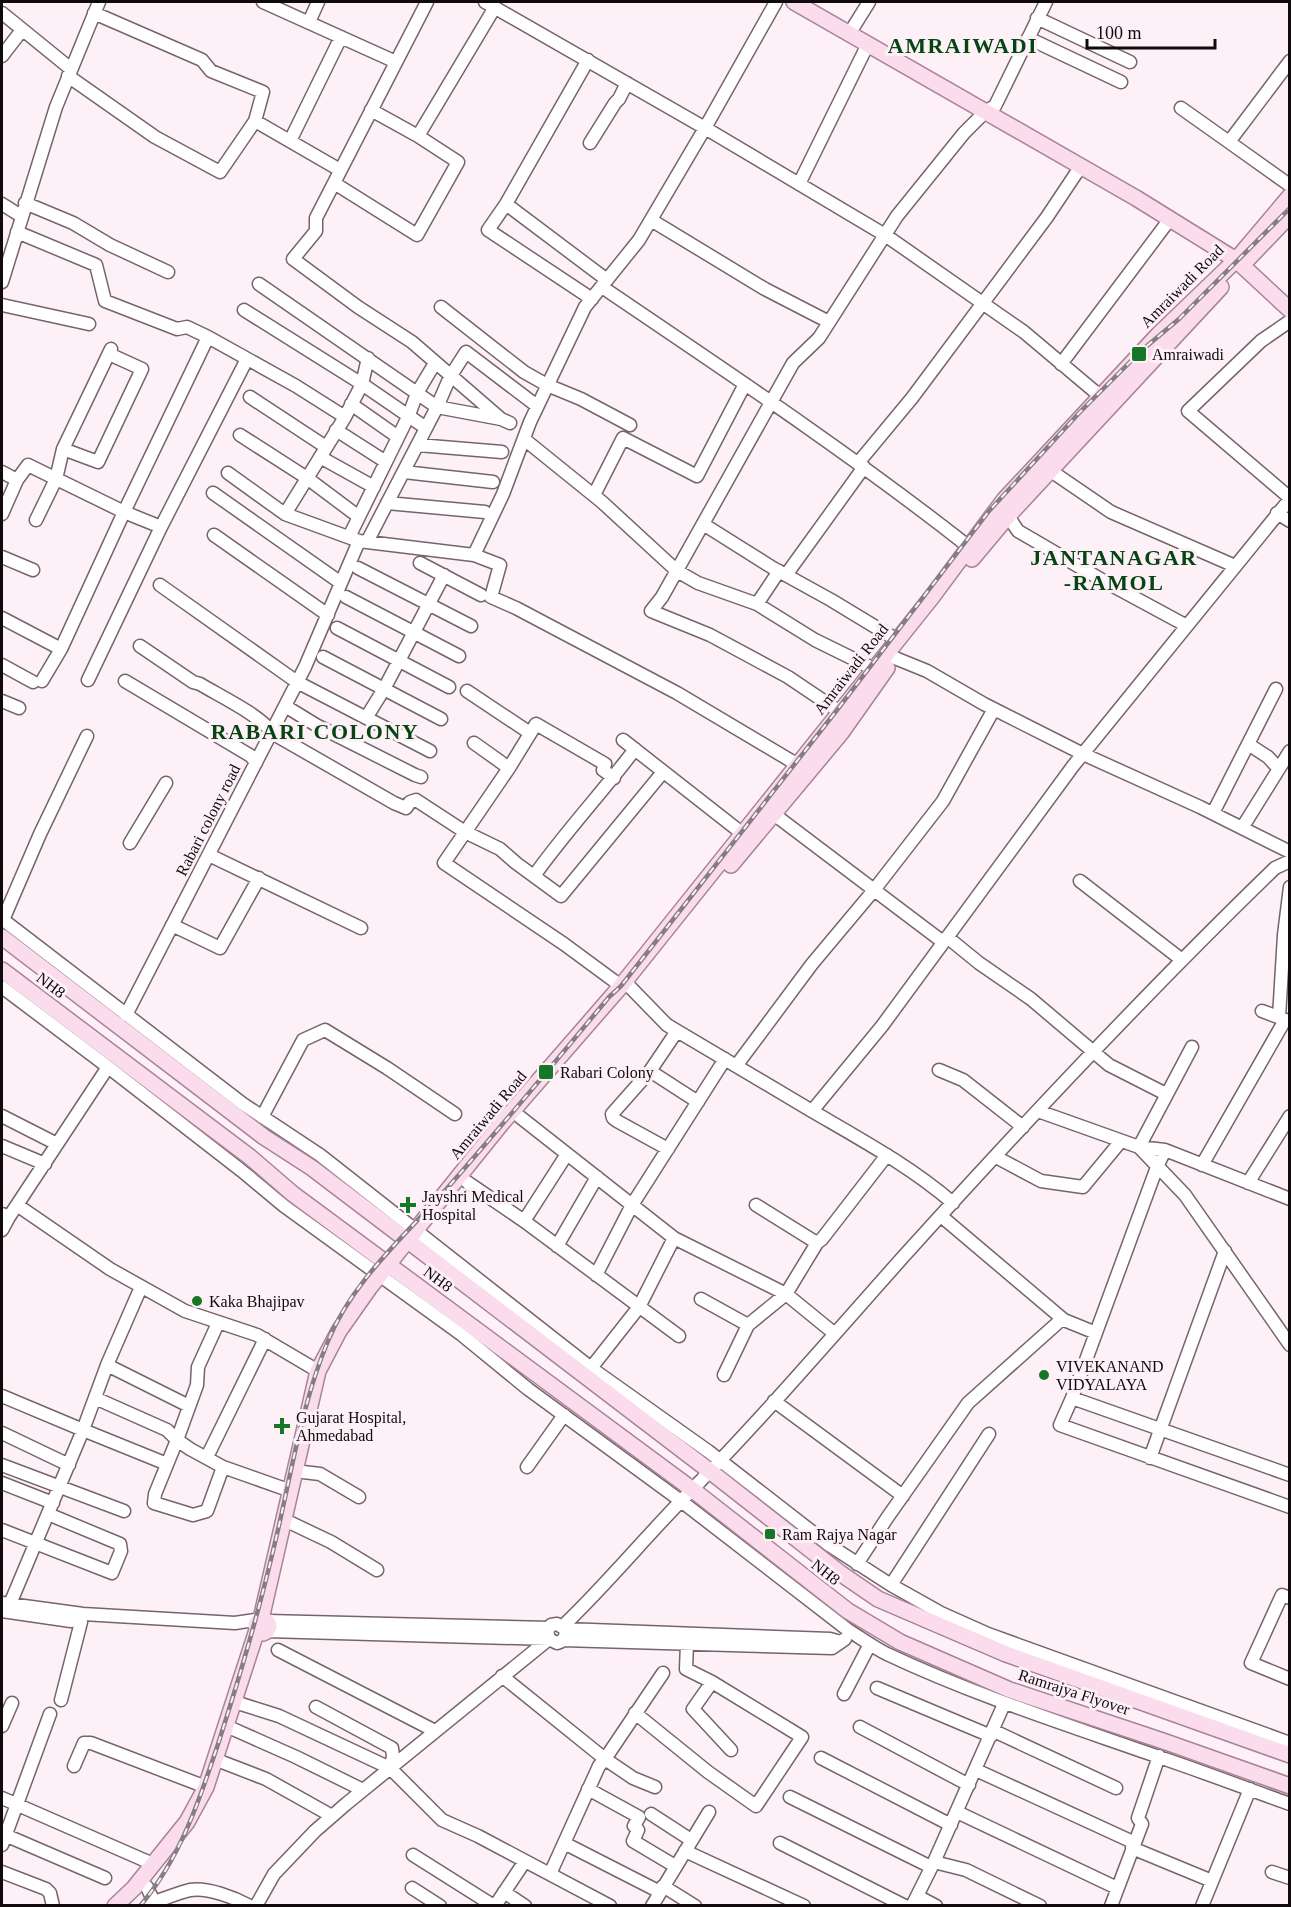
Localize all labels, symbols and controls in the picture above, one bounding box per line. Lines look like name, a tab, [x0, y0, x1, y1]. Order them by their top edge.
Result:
scale bar	[1087, 12, 1214, 50]
text: 100 m	[1096, 23, 1142, 43]
district label: AMRAIWADI	[888, 33, 1038, 58]
street label: Amraiwadi Road	[1137, 241, 1227, 331]
marker: Amraiwadi	[1130, 345, 1148, 363]
place label: Amraiwadi	[1152, 346, 1225, 363]
district label: JANTANAGAR -RAMOL	[1030, 545, 1198, 595]
street label: Amraiwadi Road	[811, 621, 891, 717]
district label: RABARI COLONY	[211, 719, 419, 744]
street label: Rabari colony road	[173, 762, 244, 879]
street label: NH8	[33, 969, 69, 1001]
marker: Rabari Colony	[537, 1063, 555, 1081]
place label: Rabari Colony	[560, 1064, 654, 1082]
street label: Amraiwadi Road	[446, 1067, 530, 1163]
place label: Jayshri Medical Hospital	[422, 1188, 524, 1224]
marker: Jayshri Medical Hospital	[399, 1196, 417, 1214]
street label: NH8	[420, 1263, 456, 1295]
place label: Kaka Bhajipav	[209, 1293, 305, 1311]
marker: Kaka Bhajipav	[190, 1294, 204, 1308]
place label: VIVEKANAND VIDYALAYA	[1056, 1358, 1164, 1393]
marker: VIVEKANAND VIDYALAYA	[1037, 1368, 1051, 1382]
place label: Gujarat Hospital, Ahmedabad	[296, 1409, 406, 1444]
marker: Gujarat Hospital, Ahmedabad	[273, 1417, 291, 1435]
place label: Ram Rajya Nagar	[782, 1526, 897, 1544]
marker: Ram Rajya Nagar	[763, 1527, 777, 1541]
street label: NH8	[809, 1556, 843, 1588]
street label: Ramrajya Flyover	[1016, 1666, 1132, 1719]

